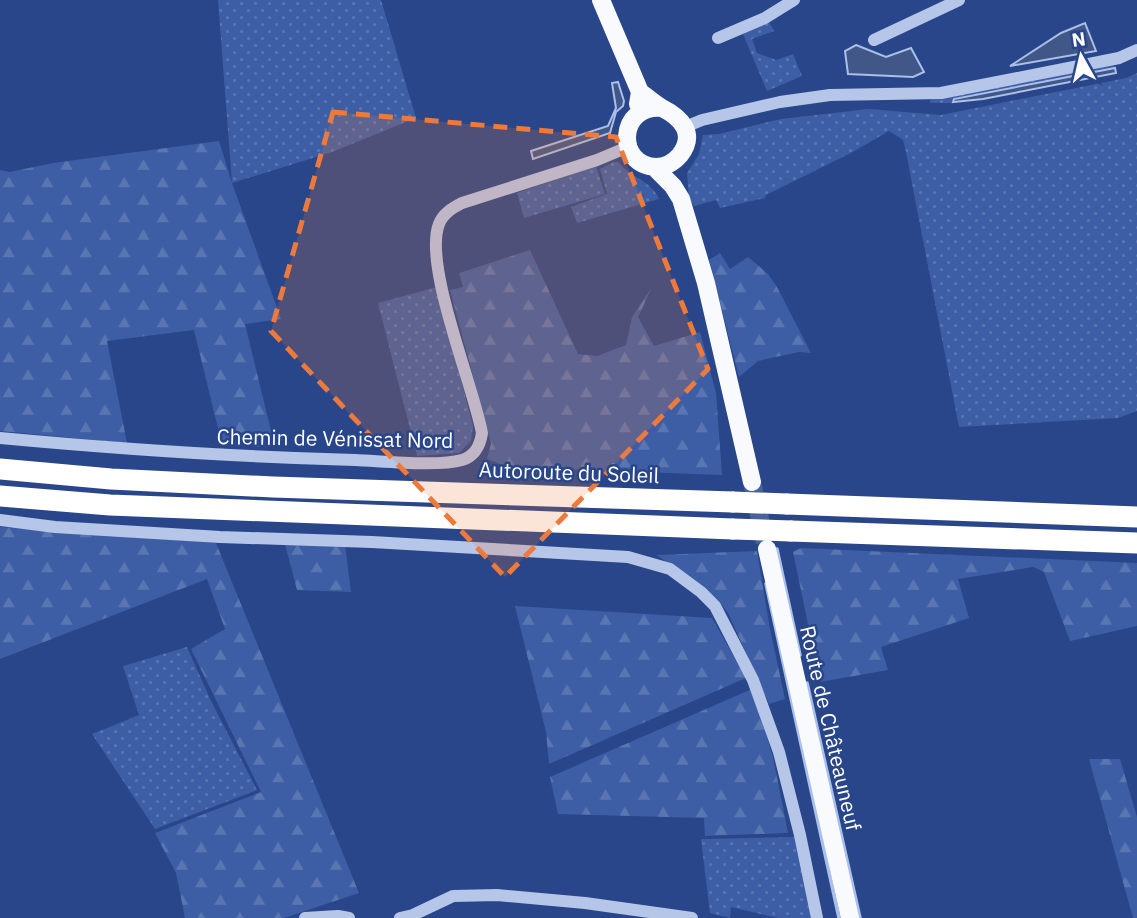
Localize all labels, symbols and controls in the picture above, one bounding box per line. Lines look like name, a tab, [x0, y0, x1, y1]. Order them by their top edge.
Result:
north arrow	[1046, 21, 1116, 91]
text: N	[1070, 26, 1087, 52]
street label: Chemin de Vénissat Nord	[216, 422, 454, 454]
street label: Autoroute du Soleil	[478, 455, 660, 489]
street label: Route de Châteauneuf	[794, 623, 868, 833]

